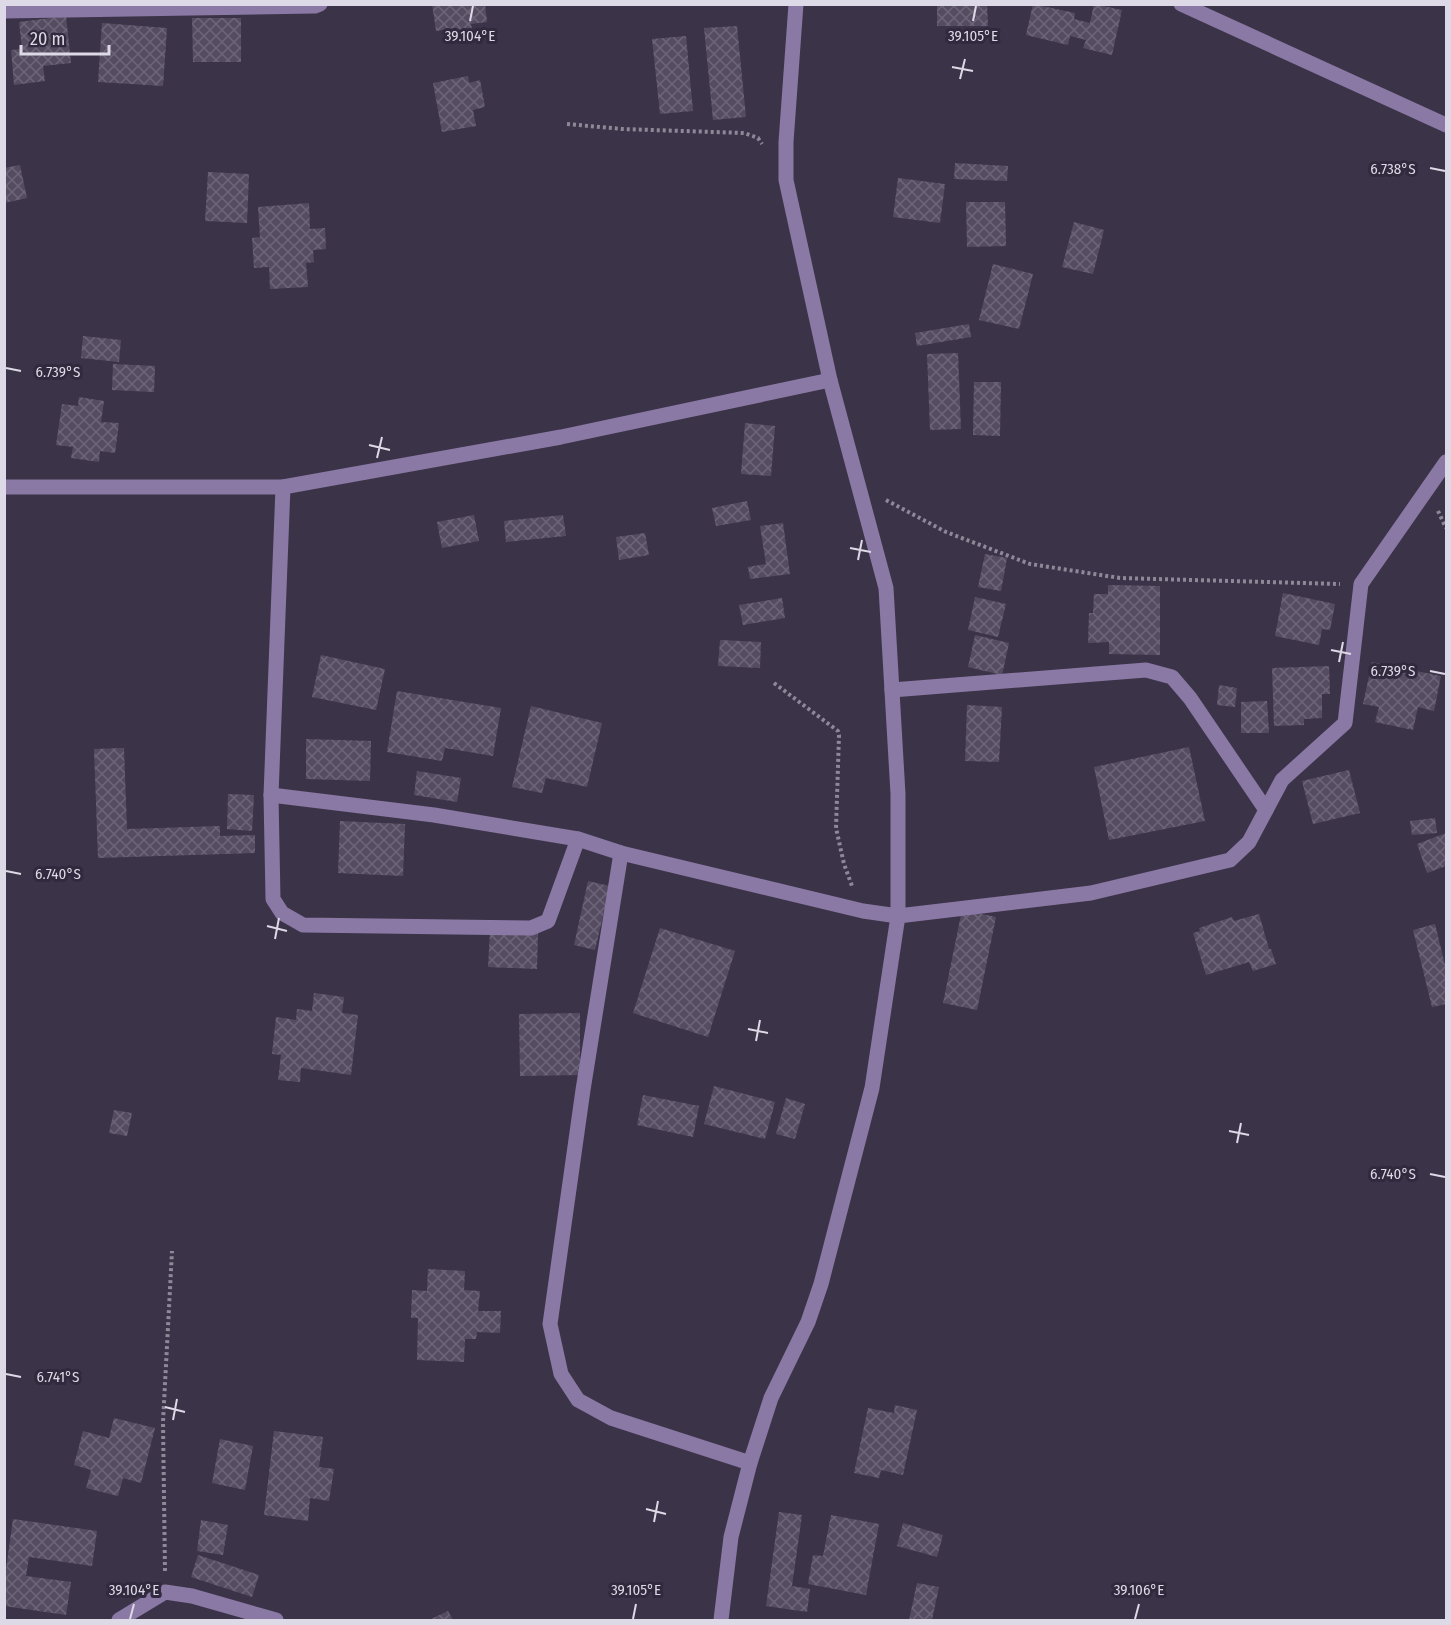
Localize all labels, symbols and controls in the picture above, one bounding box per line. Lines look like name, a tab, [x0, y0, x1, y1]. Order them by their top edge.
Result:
scale bar	[21, 18, 110, 56]
text: 39.104°E	[445, 27, 495, 45]
text: 39.105°E	[948, 27, 998, 45]
text: 20 m	[30, 28, 65, 50]
text: 6.738°S	[1370, 160, 1416, 178]
text: 6.739°S	[36, 363, 80, 381]
text: 6.739°S	[1371, 662, 1415, 680]
text: 6.740°S	[35, 865, 81, 883]
text: 6.740°S	[1370, 1165, 1416, 1183]
text: 6.741°S	[37, 1368, 79, 1386]
text: 39.104°E	[109, 1581, 159, 1599]
text: 39.105°E	[611, 1581, 661, 1599]
text: 39.106°E	[1114, 1581, 1164, 1599]

